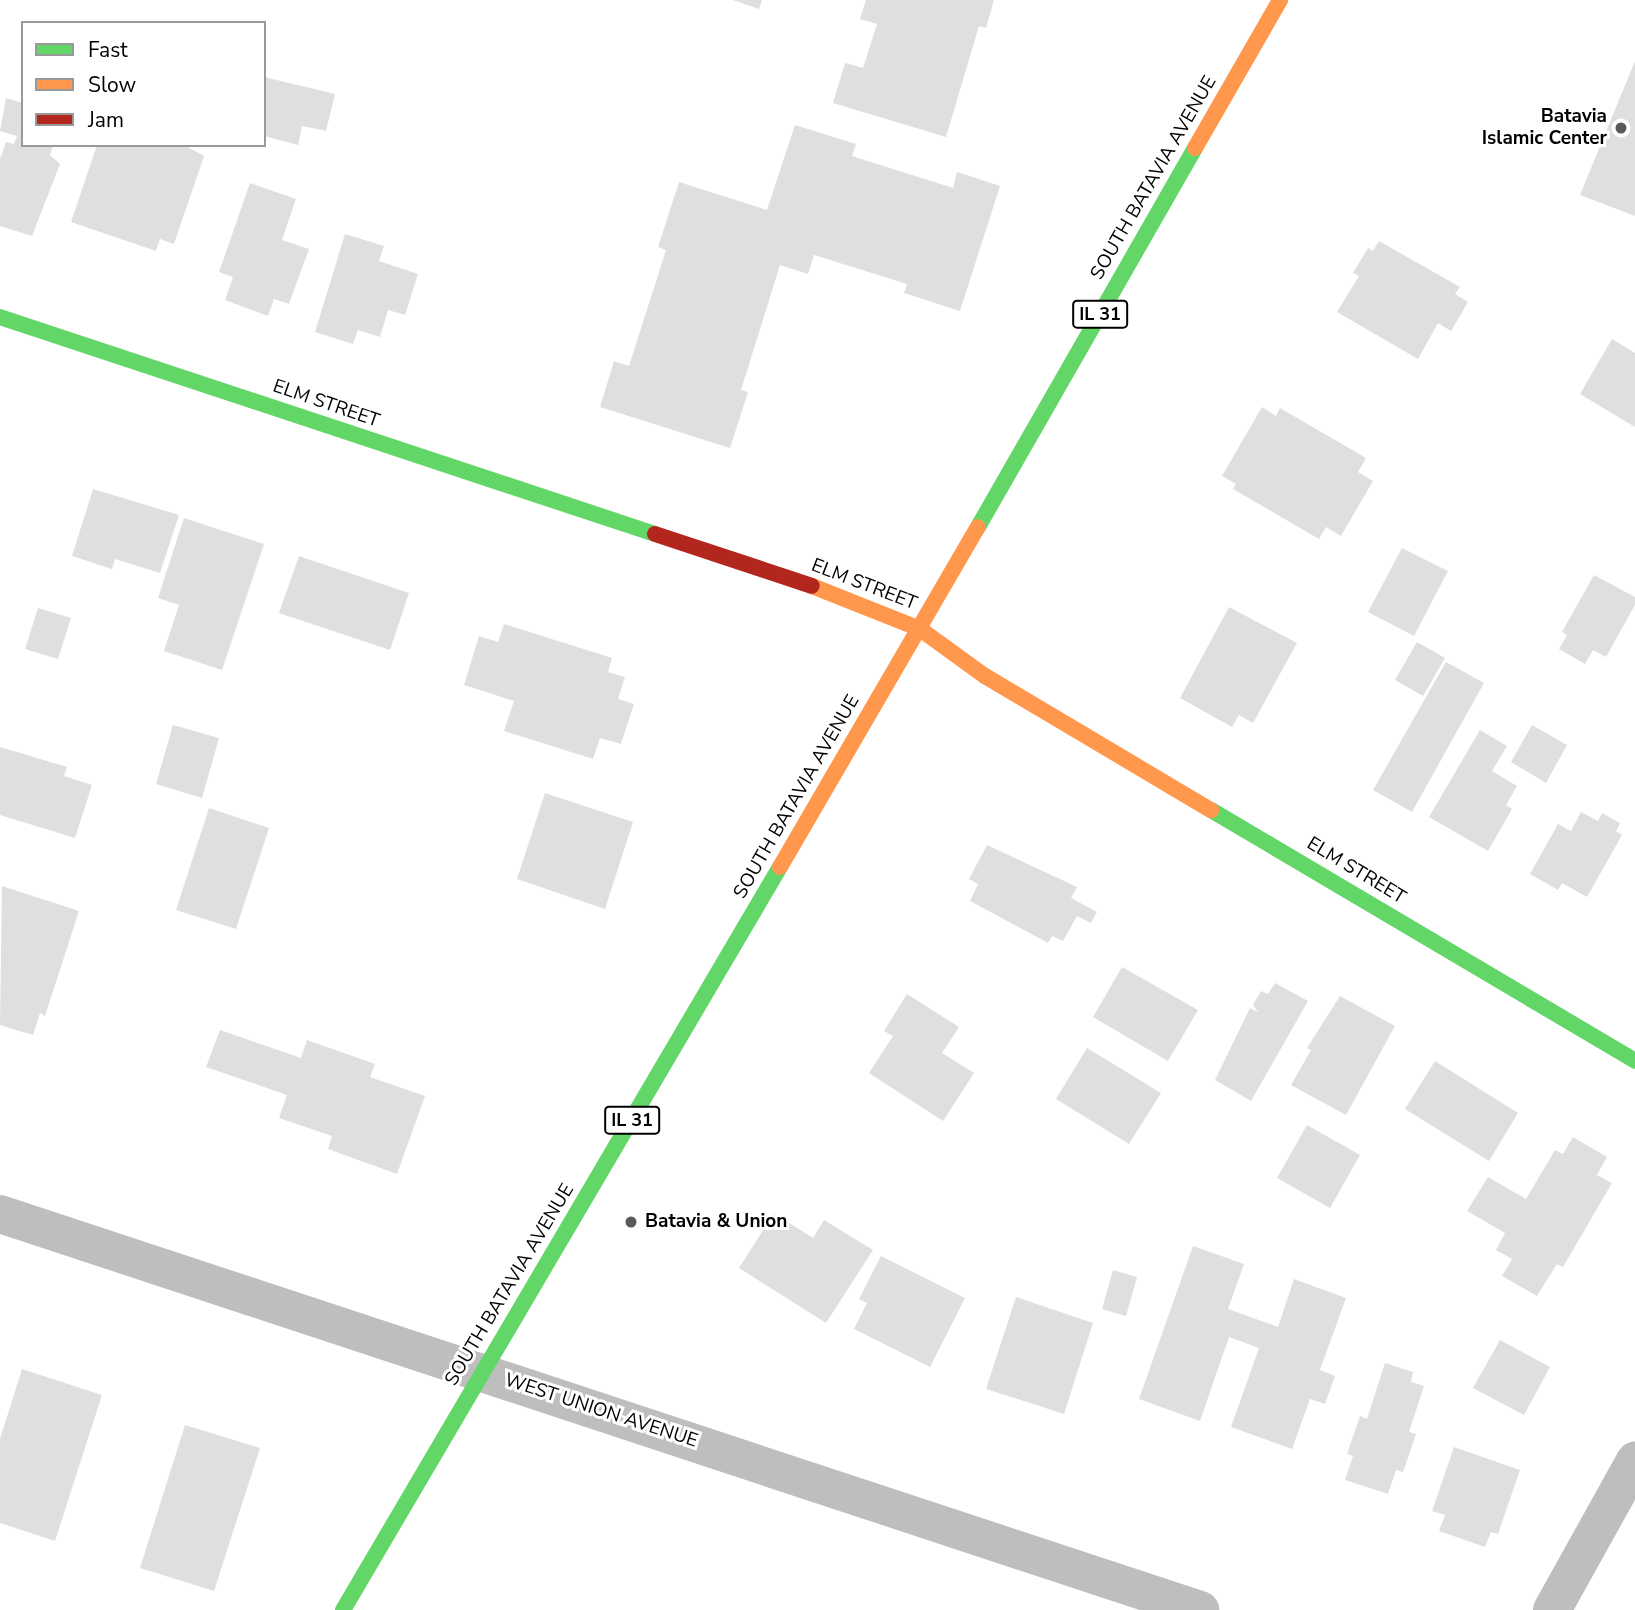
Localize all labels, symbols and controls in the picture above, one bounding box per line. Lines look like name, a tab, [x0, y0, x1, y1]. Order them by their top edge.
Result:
legend	[21, 21, 266, 147]
text: Fast	[88, 36, 128, 64]
text: Slow	[88, 71, 136, 99]
street label: SOUTH BATAVIA AVENUE	[1086, 72, 1222, 284]
text: Jam	[88, 106, 124, 134]
place label: Batavia Islamic Center	[1482, 106, 1607, 150]
marker: Batavia Islamic Center	[1613, 120, 1629, 136]
road number: IL 31	[1072, 300, 1128, 328]
street label: ELM STREET	[270, 375, 382, 433]
street label: ELM STREET	[808, 554, 920, 616]
street label: SOUTH BATAVIA AVENUE	[729, 691, 865, 903]
street label: ELM STREET	[1302, 833, 1410, 909]
road number: IL 31	[604, 1106, 660, 1134]
street label: SOUTH BATAVIA AVENUE	[441, 1180, 579, 1390]
place label: Batavia & Union	[645, 1211, 787, 1233]
marker: Batavia & Union	[623, 1214, 639, 1230]
street label: WEST UNION AVENUE	[502, 1369, 700, 1453]

